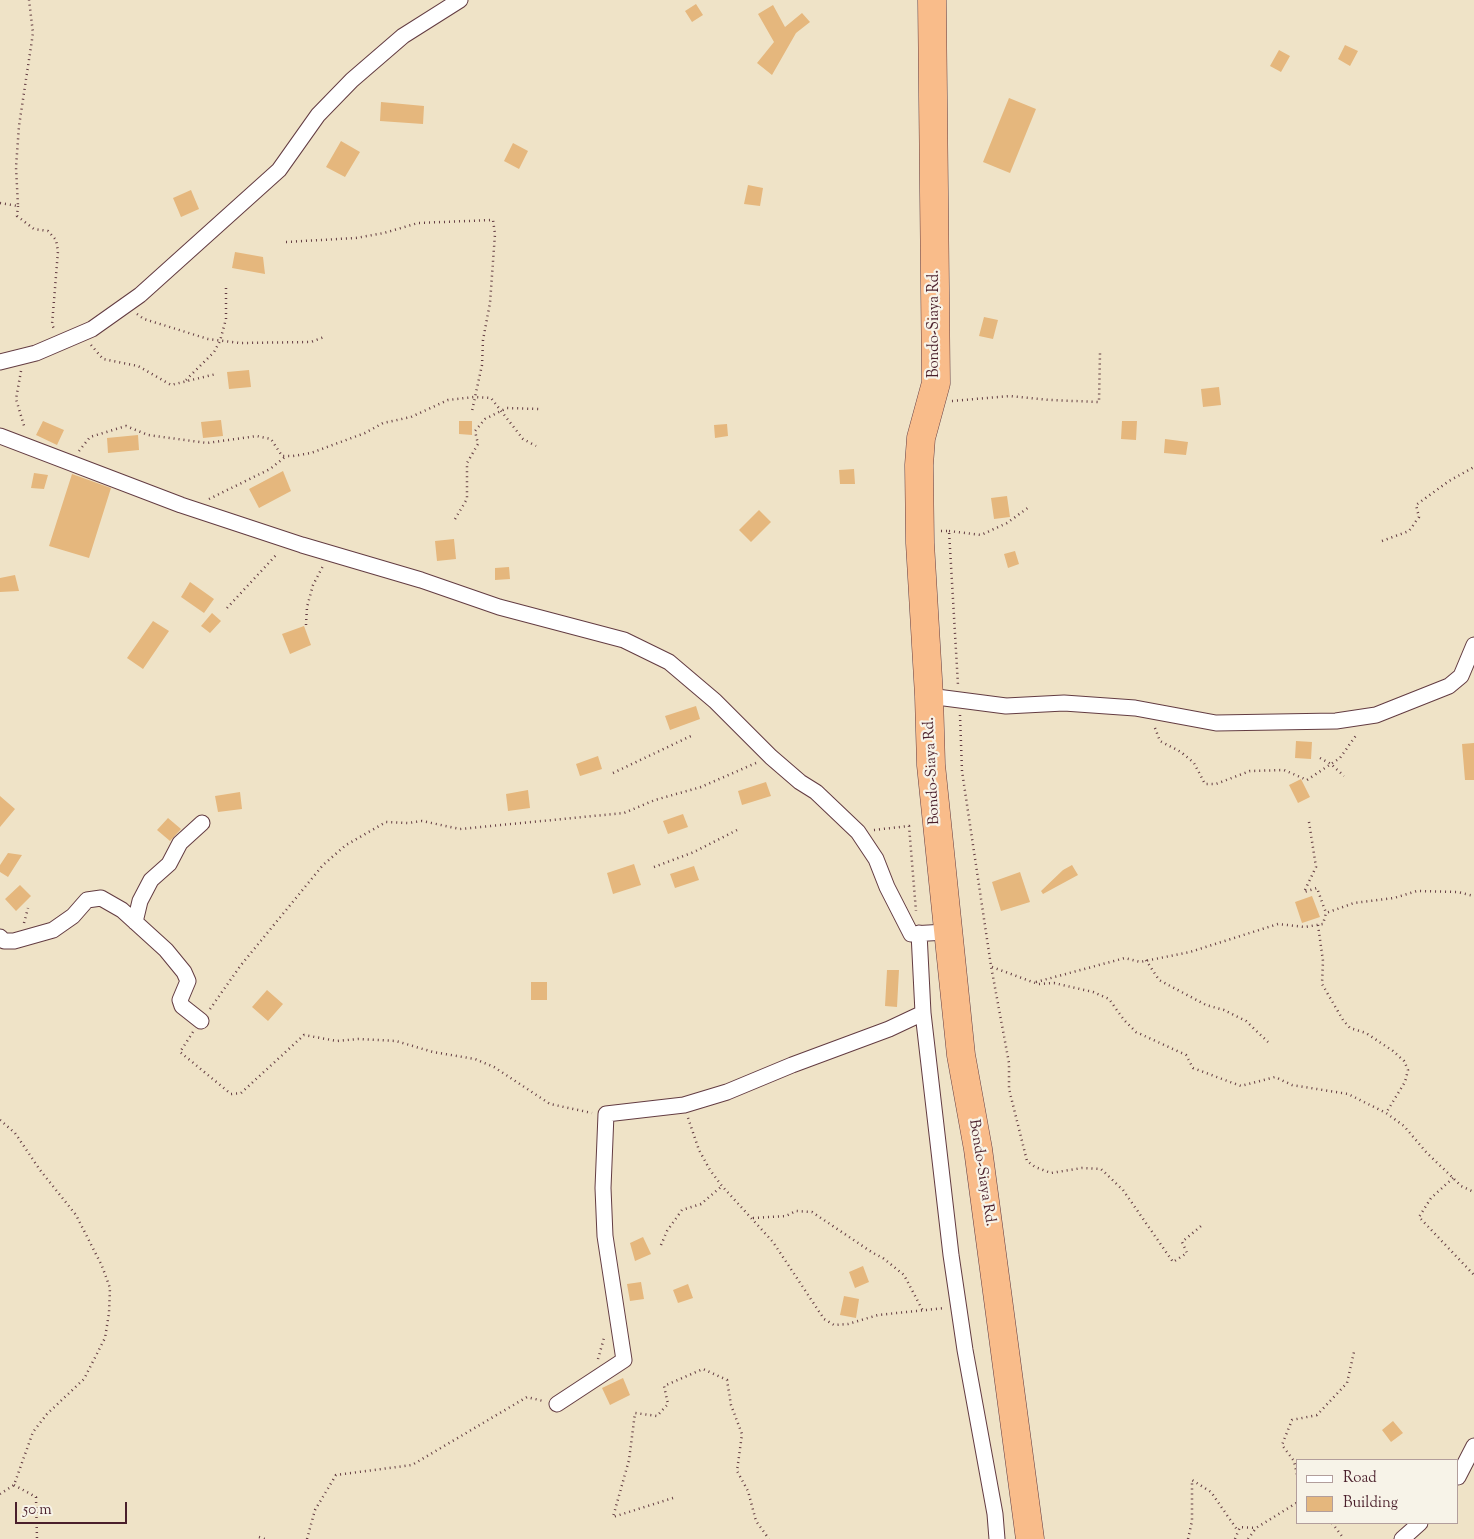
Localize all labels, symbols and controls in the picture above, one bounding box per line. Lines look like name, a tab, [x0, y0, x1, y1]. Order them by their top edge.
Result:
street label: Bondo-Siaya Rd.	[926, 270, 944, 378]
street label: Bondo-Siaya Rd.	[921, 717, 945, 825]
street label: Bondo-Siaya Rd.	[964, 1118, 998, 1228]
legend	[1296, 1459, 1459, 1524]
text: Road	[1343, 1468, 1377, 1489]
scale bar	[18, 1492, 130, 1524]
text: Building	[1343, 1493, 1398, 1514]
text: 50 m	[23, 1500, 52, 1521]

